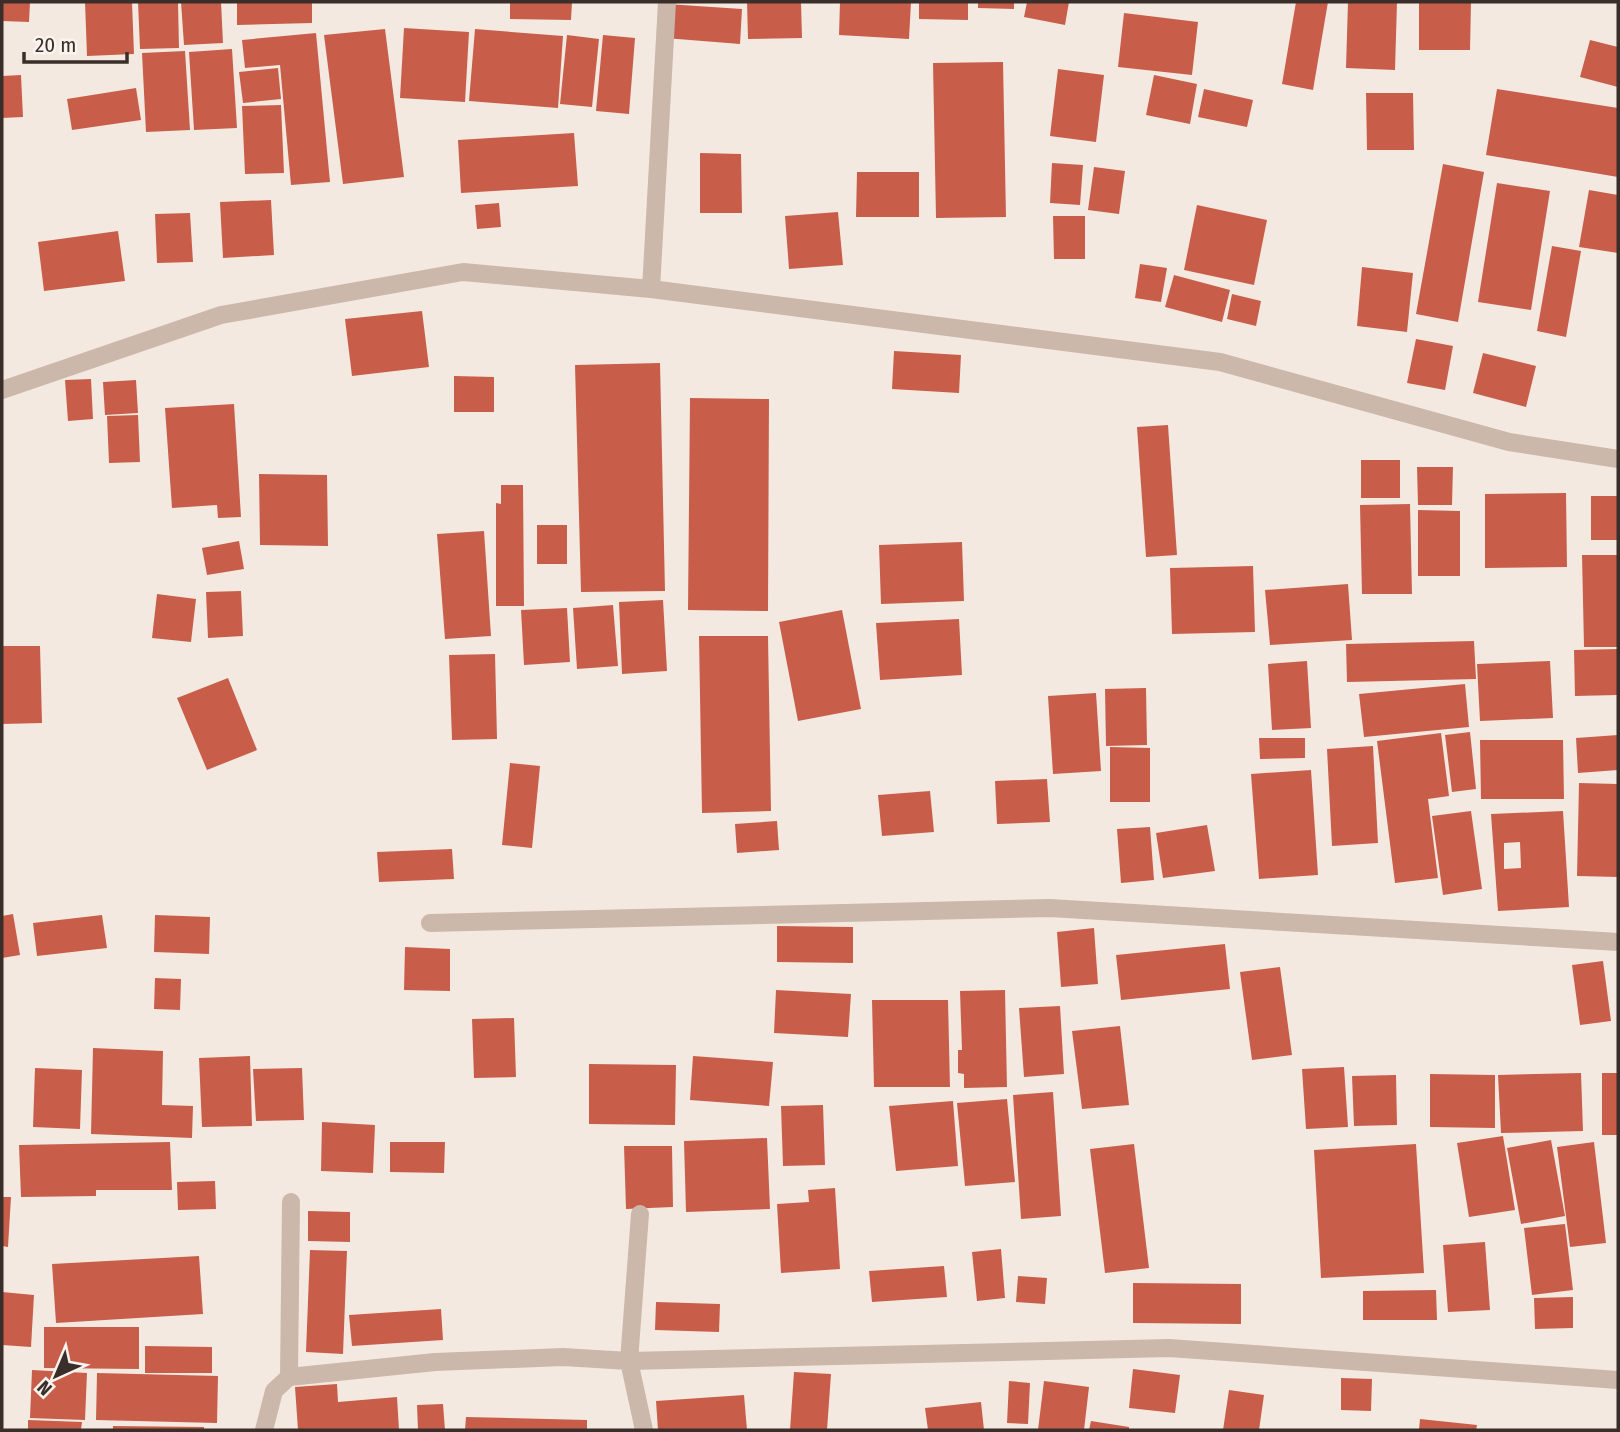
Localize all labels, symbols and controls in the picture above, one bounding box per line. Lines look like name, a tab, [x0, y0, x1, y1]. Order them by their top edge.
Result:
scale bar	[24, 21, 128, 65]
text: 20 m	[35, 32, 76, 58]
north arrow	[21, 1341, 91, 1411]
text: N	[32, 1376, 57, 1400]

